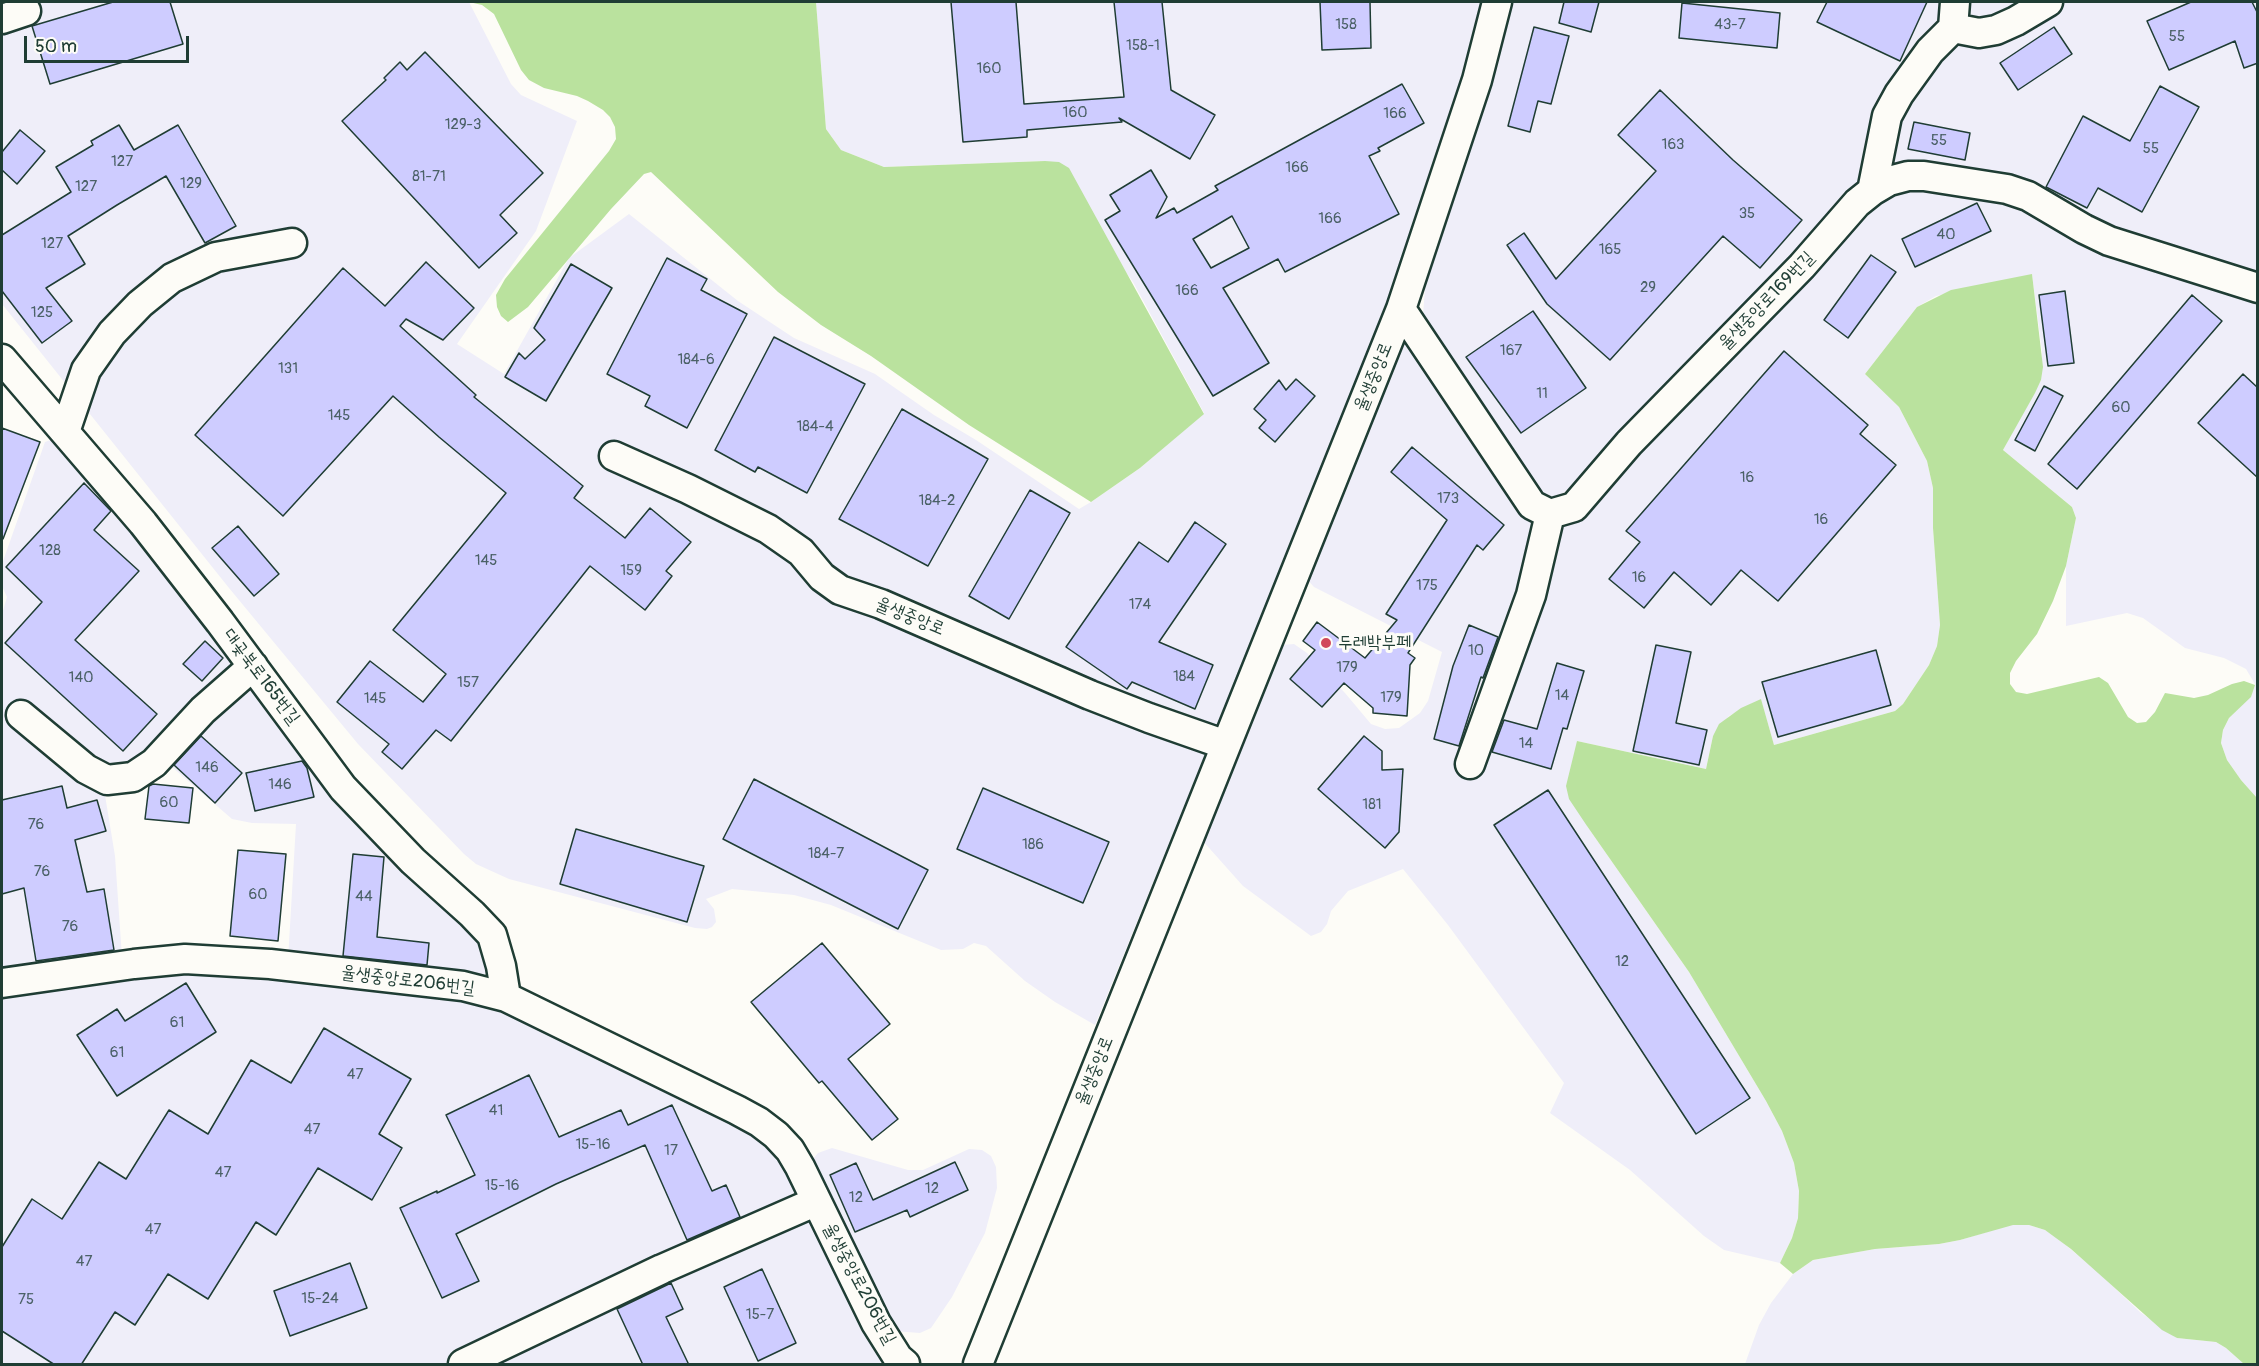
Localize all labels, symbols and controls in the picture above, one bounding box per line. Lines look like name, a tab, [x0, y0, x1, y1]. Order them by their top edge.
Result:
house number: 158	[1335, 16, 1357, 34]
house number: 43-7	[1714, 16, 1746, 34]
scale bar	[27, 24, 192, 62]
house number: 55	[2169, 28, 2185, 46]
text: 50 m	[35, 35, 77, 58]
house number: 158-1	[1126, 37, 1160, 55]
house number: 160	[977, 60, 1001, 78]
house number: 160	[1063, 104, 1087, 122]
house number: 166	[1383, 105, 1407, 123]
house number: 129-3	[445, 116, 481, 134]
house number: 55	[1931, 132, 1947, 150]
house number: 163	[1662, 136, 1684, 154]
house number: 55	[2143, 140, 2159, 158]
house number: 127	[111, 153, 133, 171]
house number: 166	[1285, 159, 1309, 177]
house number: 81-71	[412, 168, 446, 186]
house number: 129	[180, 175, 202, 193]
house number: 127	[75, 178, 97, 196]
house number: 35	[1739, 205, 1755, 223]
house number: 166	[1318, 210, 1342, 228]
house number: 40	[1937, 226, 1955, 244]
house number: 127	[41, 235, 63, 253]
house number: 165	[1599, 241, 1621, 259]
street label: 율생중앙로169번길	[1715, 247, 1819, 355]
house number: 29	[1640, 279, 1656, 297]
house number: 166	[1175, 282, 1199, 300]
house number: 125	[31, 304, 53, 322]
street label: 율생중앙로	[1350, 339, 1398, 415]
house number: 167	[1500, 342, 1522, 360]
house number: 184-6	[677, 351, 715, 369]
house number: 131	[278, 360, 298, 378]
house number: 11	[1536, 385, 1548, 403]
house number: 60	[2112, 399, 2130, 417]
house number: 145	[328, 407, 350, 425]
house number: 184-4	[796, 418, 834, 436]
house number: 16	[1740, 469, 1754, 487]
house number: 173	[1437, 490, 1459, 508]
house number: 184-2	[919, 492, 955, 510]
house number: 16	[1814, 511, 1828, 529]
house number: 128	[39, 542, 61, 560]
house number: 145	[475, 552, 497, 570]
house number: 159	[620, 562, 642, 580]
house number: 16	[1632, 569, 1646, 587]
house number: 175	[1416, 577, 1438, 595]
street label: 율생중앙로	[872, 593, 948, 641]
house number: 174	[1129, 596, 1151, 614]
street label: 대곶북로165번길	[218, 625, 304, 729]
place label: 두레박부페	[1338, 632, 1410, 654]
marker: 두레박부페	[1319, 636, 1333, 650]
house number: 10	[1468, 642, 1484, 660]
house number: 179	[1336, 659, 1358, 677]
house number: 184	[1173, 668, 1195, 686]
house number: 140	[69, 669, 93, 687]
house number: 157	[457, 674, 479, 692]
house number: 14	[1555, 687, 1569, 705]
house number: 179	[1380, 689, 1402, 707]
house number: 145	[364, 690, 386, 708]
house number: 14	[1519, 735, 1533, 753]
house number: 146	[195, 759, 219, 777]
house number: 146	[268, 776, 292, 794]
house number: 60	[160, 794, 178, 812]
house number: 181	[1362, 796, 1382, 814]
house number: 76	[28, 816, 44, 834]
house number: 186	[1022, 836, 1044, 854]
house number: 184-7	[808, 845, 844, 863]
house number: 76	[34, 863, 50, 881]
house number: 60	[249, 886, 267, 904]
house number: 44	[355, 888, 373, 906]
house number: 76	[62, 918, 78, 936]
house number: 12	[1615, 953, 1629, 971]
street label: 율생중앙로206번길	[340, 962, 476, 1000]
house number: 61	[170, 1014, 184, 1032]
street label: 율생중앙로	[1071, 1033, 1119, 1109]
house number: 61	[110, 1044, 124, 1062]
house number: 47	[347, 1066, 363, 1084]
house number: 41	[489, 1102, 503, 1120]
house number: 47	[304, 1121, 320, 1139]
house number: 15-16	[576, 1136, 610, 1154]
house number: 17	[664, 1142, 678, 1160]
house number: 47	[215, 1164, 231, 1182]
house number: 15-16	[485, 1177, 519, 1195]
house number: 12	[925, 1180, 939, 1198]
house number: 12	[849, 1189, 863, 1207]
street label: 율생중앙로206번길	[818, 1220, 900, 1348]
house number: 47	[145, 1221, 161, 1239]
house number: 47	[76, 1253, 92, 1271]
house number: 15-24	[301, 1290, 339, 1308]
house number: 75	[18, 1291, 34, 1309]
house number: 15-7	[746, 1306, 774, 1324]

